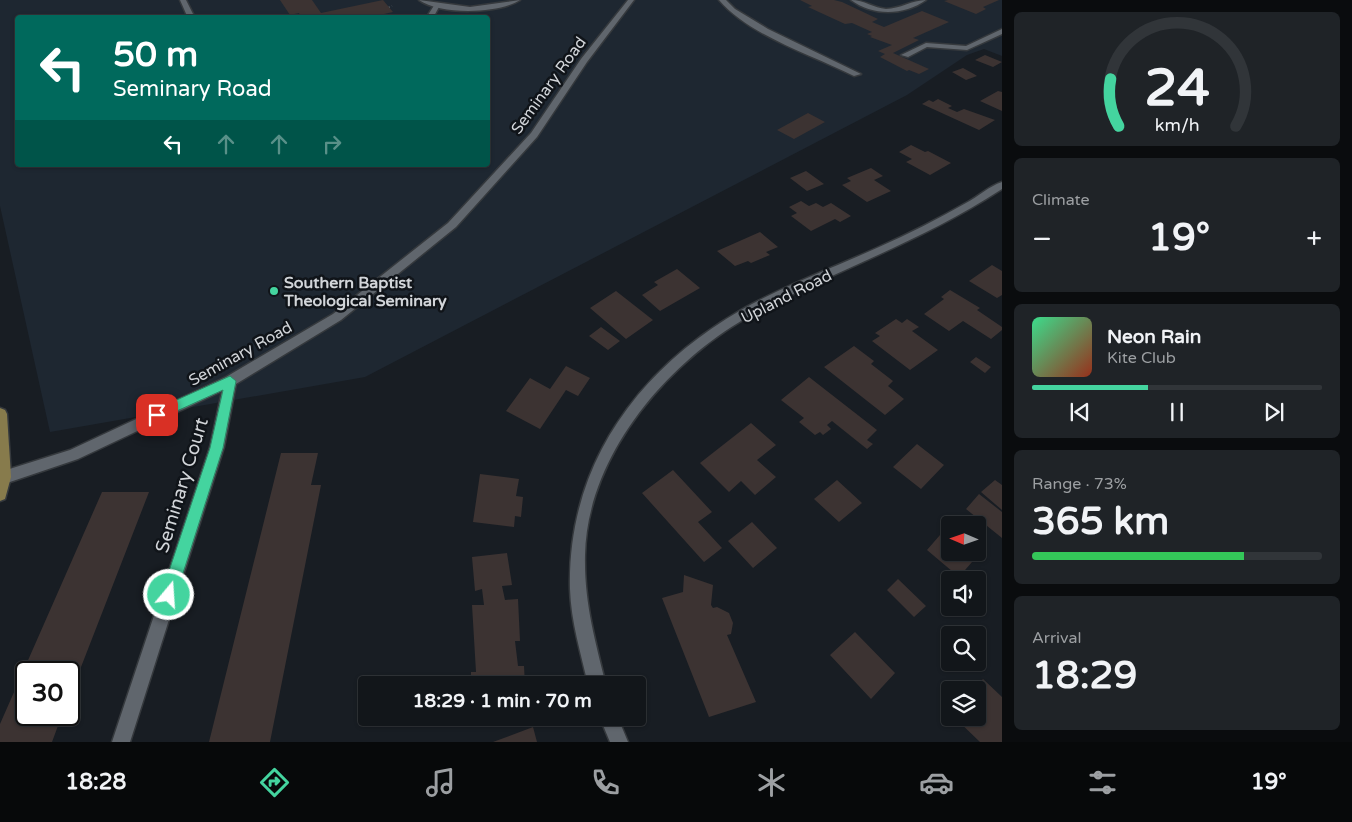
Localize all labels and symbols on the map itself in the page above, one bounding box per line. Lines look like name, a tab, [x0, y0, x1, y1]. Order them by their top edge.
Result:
street label: Seminary Road	[507, 33, 591, 138]
street label: Upland Road	[738, 265, 835, 328]
place label: Southern Baptist Theological Seminary	[283, 273, 447, 311]
marker: Southern Baptist Theological Seminary	[268, 285, 280, 297]
street label: Seminary Road	[185, 317, 296, 391]
pin	[136, 394, 178, 436]
street label: Seminary Court	[151, 415, 213, 555]
north arrow	[941, 516, 986, 561]
position arrow	[142, 568, 194, 620]
speed limit sign: 30	[15, 661, 80, 726]

